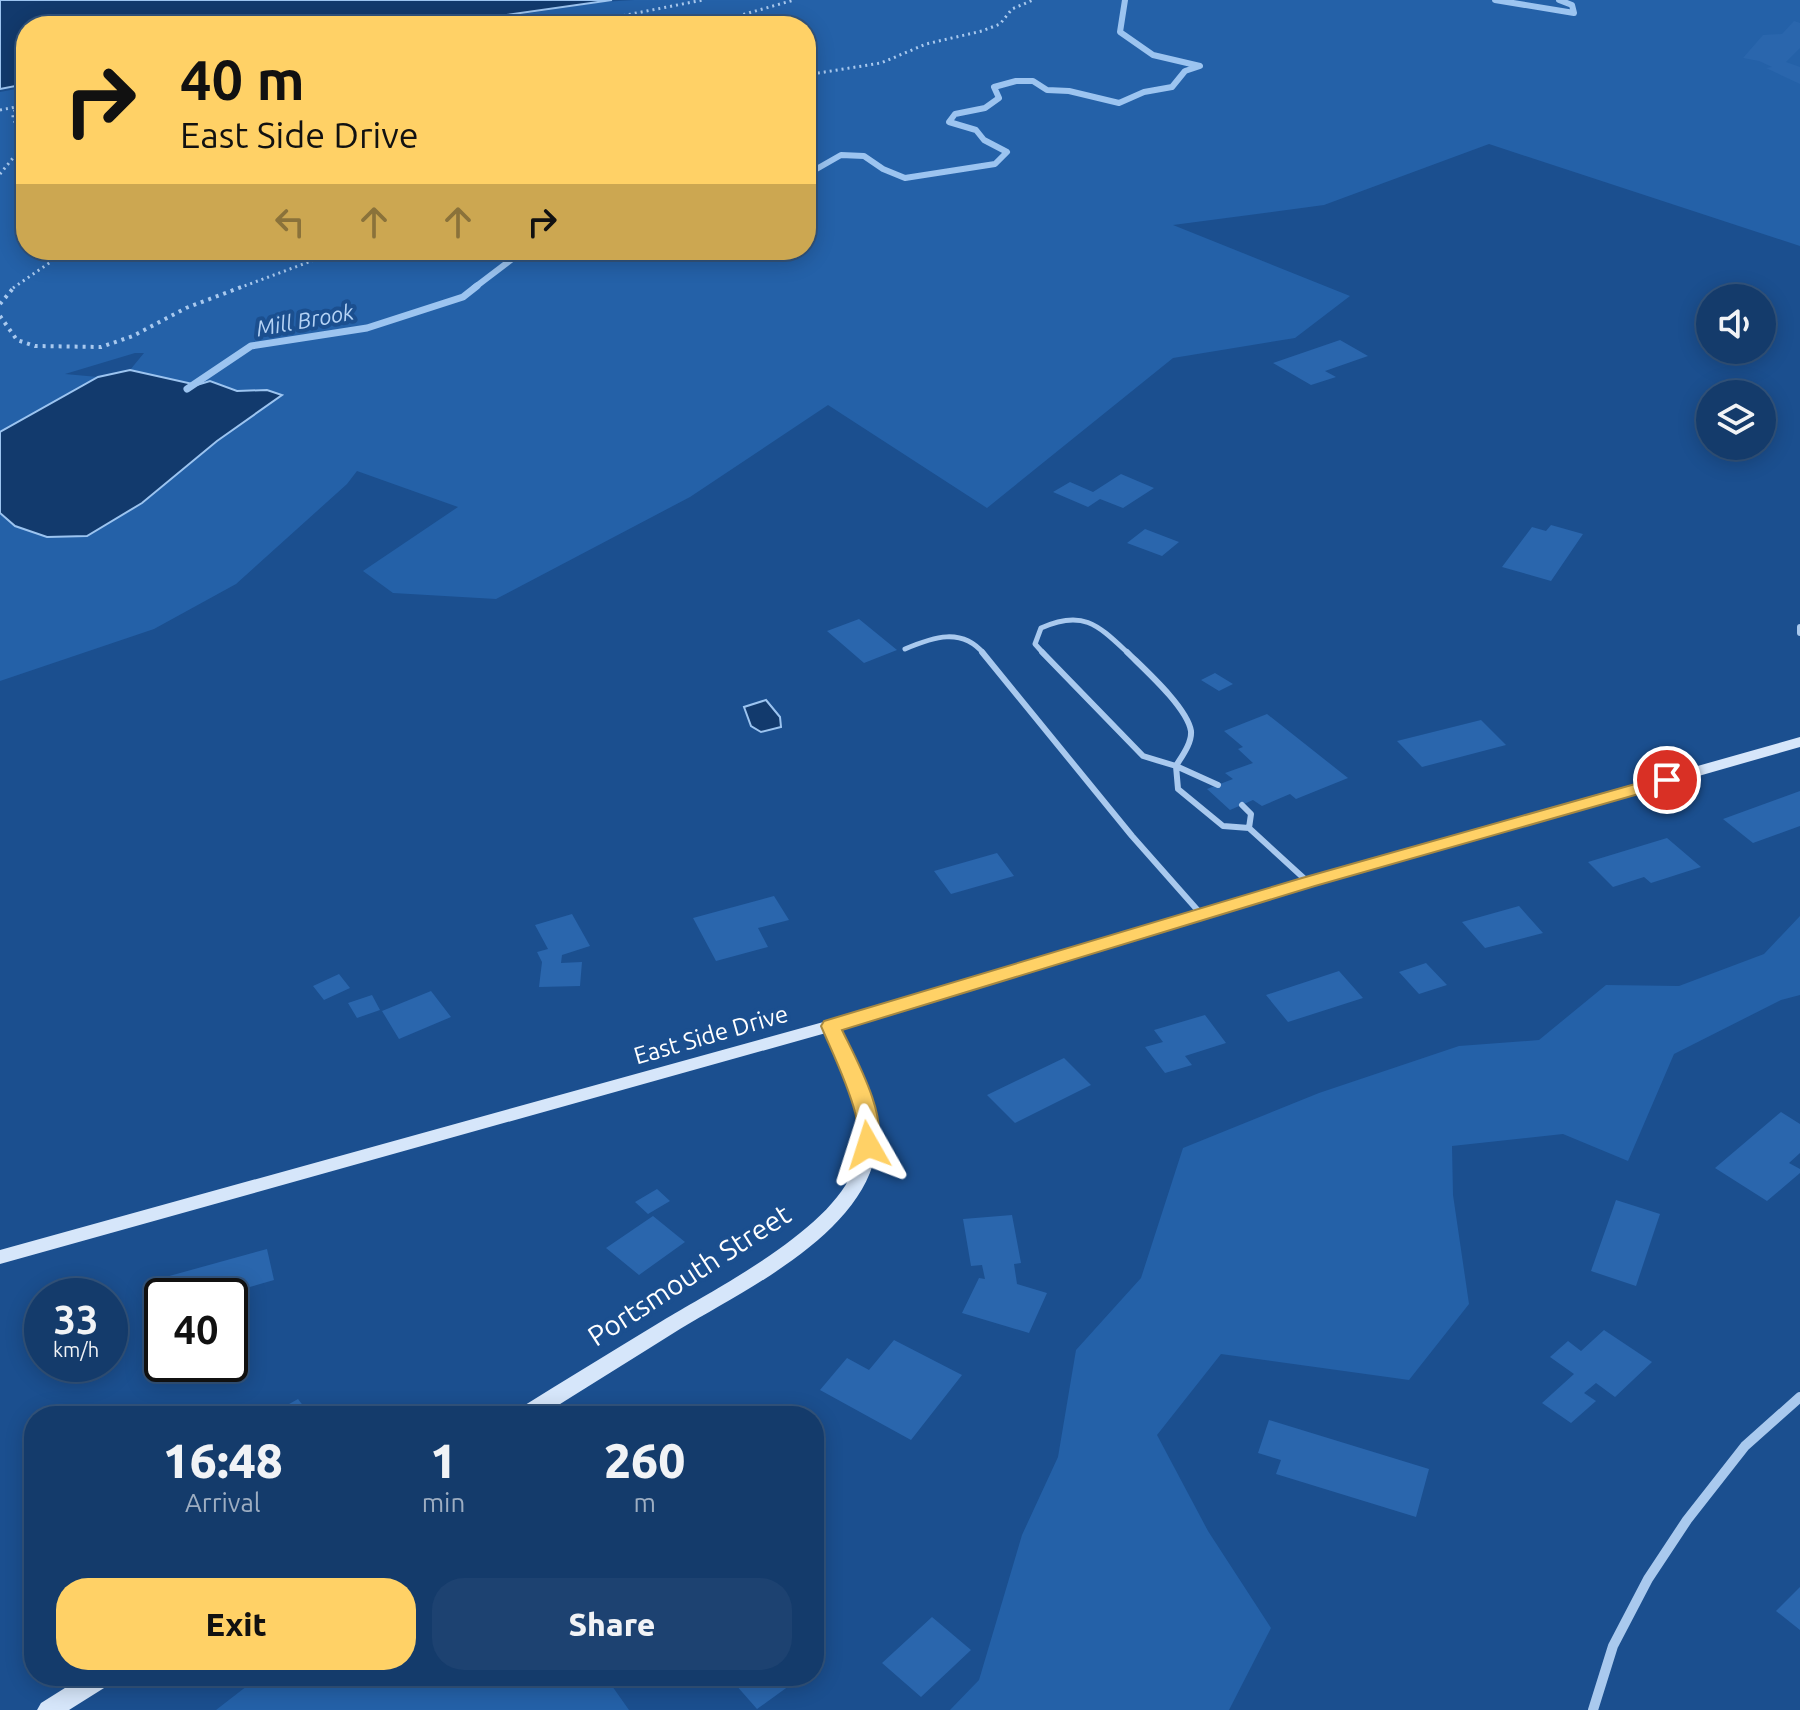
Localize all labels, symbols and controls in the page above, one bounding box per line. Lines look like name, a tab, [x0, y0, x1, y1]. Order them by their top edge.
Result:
icon: right	[48, 48, 152, 152]
text: 40 m	[180, 48, 305, 111]
text: East Side Drive	[180, 114, 419, 155]
icon: left	[268, 200, 312, 244]
icon: ahead	[352, 200, 396, 244]
icon: ahead	[436, 200, 480, 244]
icon: right	[520, 200, 564, 244]
map controls	[1696, 284, 1776, 460]
button: sound	[1696, 284, 1776, 364]
water label: Mill Brook	[254, 299, 356, 340]
button: layers	[1696, 380, 1776, 460]
pin	[1633, 746, 1701, 814]
icon: arrive	[1645, 758, 1689, 802]
street label: East Side Drive	[631, 1000, 791, 1069]
position arrow	[826, 1103, 910, 1187]
street label: Portsmouth Street	[582, 1198, 796, 1351]
speed limit sign: 40	[144, 1278, 248, 1382]
text: 33	[53, 1297, 99, 1342]
text: km/h	[53, 1338, 99, 1361]
text: 16:48	[163, 1433, 283, 1487]
text: 1	[430, 1433, 457, 1487]
text: 260	[604, 1433, 685, 1487]
text: Arrival	[185, 1488, 261, 1517]
text: min	[422, 1488, 465, 1517]
text: m	[633, 1488, 656, 1517]
button: Exit	[56, 1578, 416, 1670]
button: Share	[432, 1578, 792, 1670]

